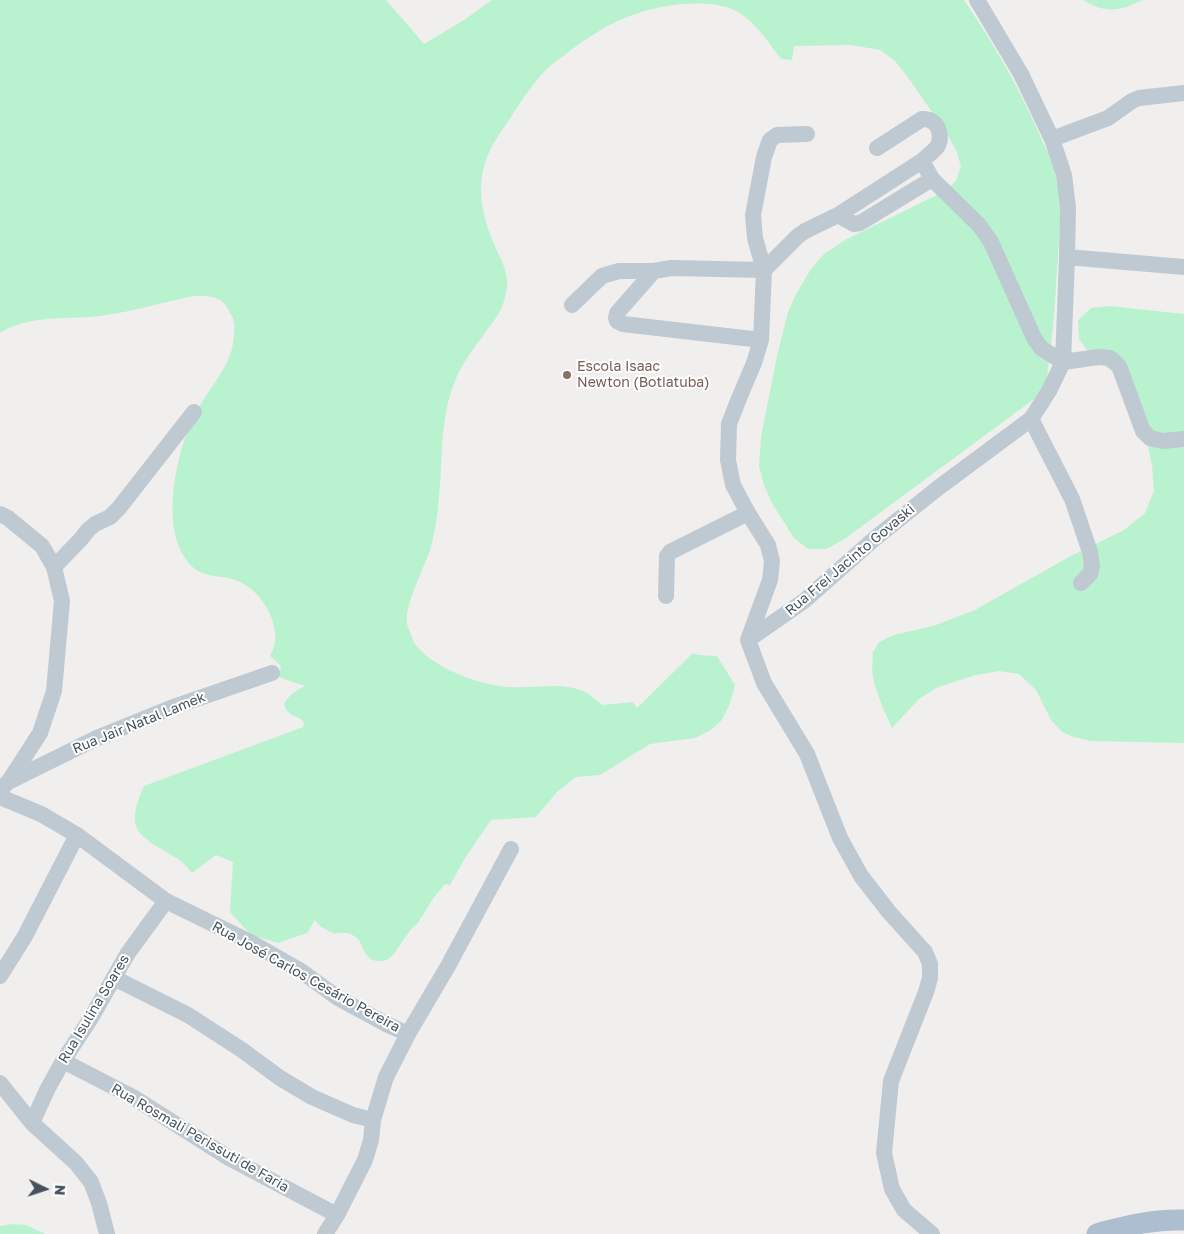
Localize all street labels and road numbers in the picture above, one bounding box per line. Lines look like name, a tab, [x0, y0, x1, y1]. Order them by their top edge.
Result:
street label: Rua Frei Jacinto Govaski	[782, 501, 918, 619]
street label: Rua Jair Natal Lamek	[70, 689, 208, 757]
street label: Rua José Carlos Cesário Pereira	[209, 918, 403, 1036]
street label: Rua Isulina Soares	[55, 952, 133, 1066]
street label: Rua Rosmali Perissuti de Faria	[108, 1080, 292, 1196]

